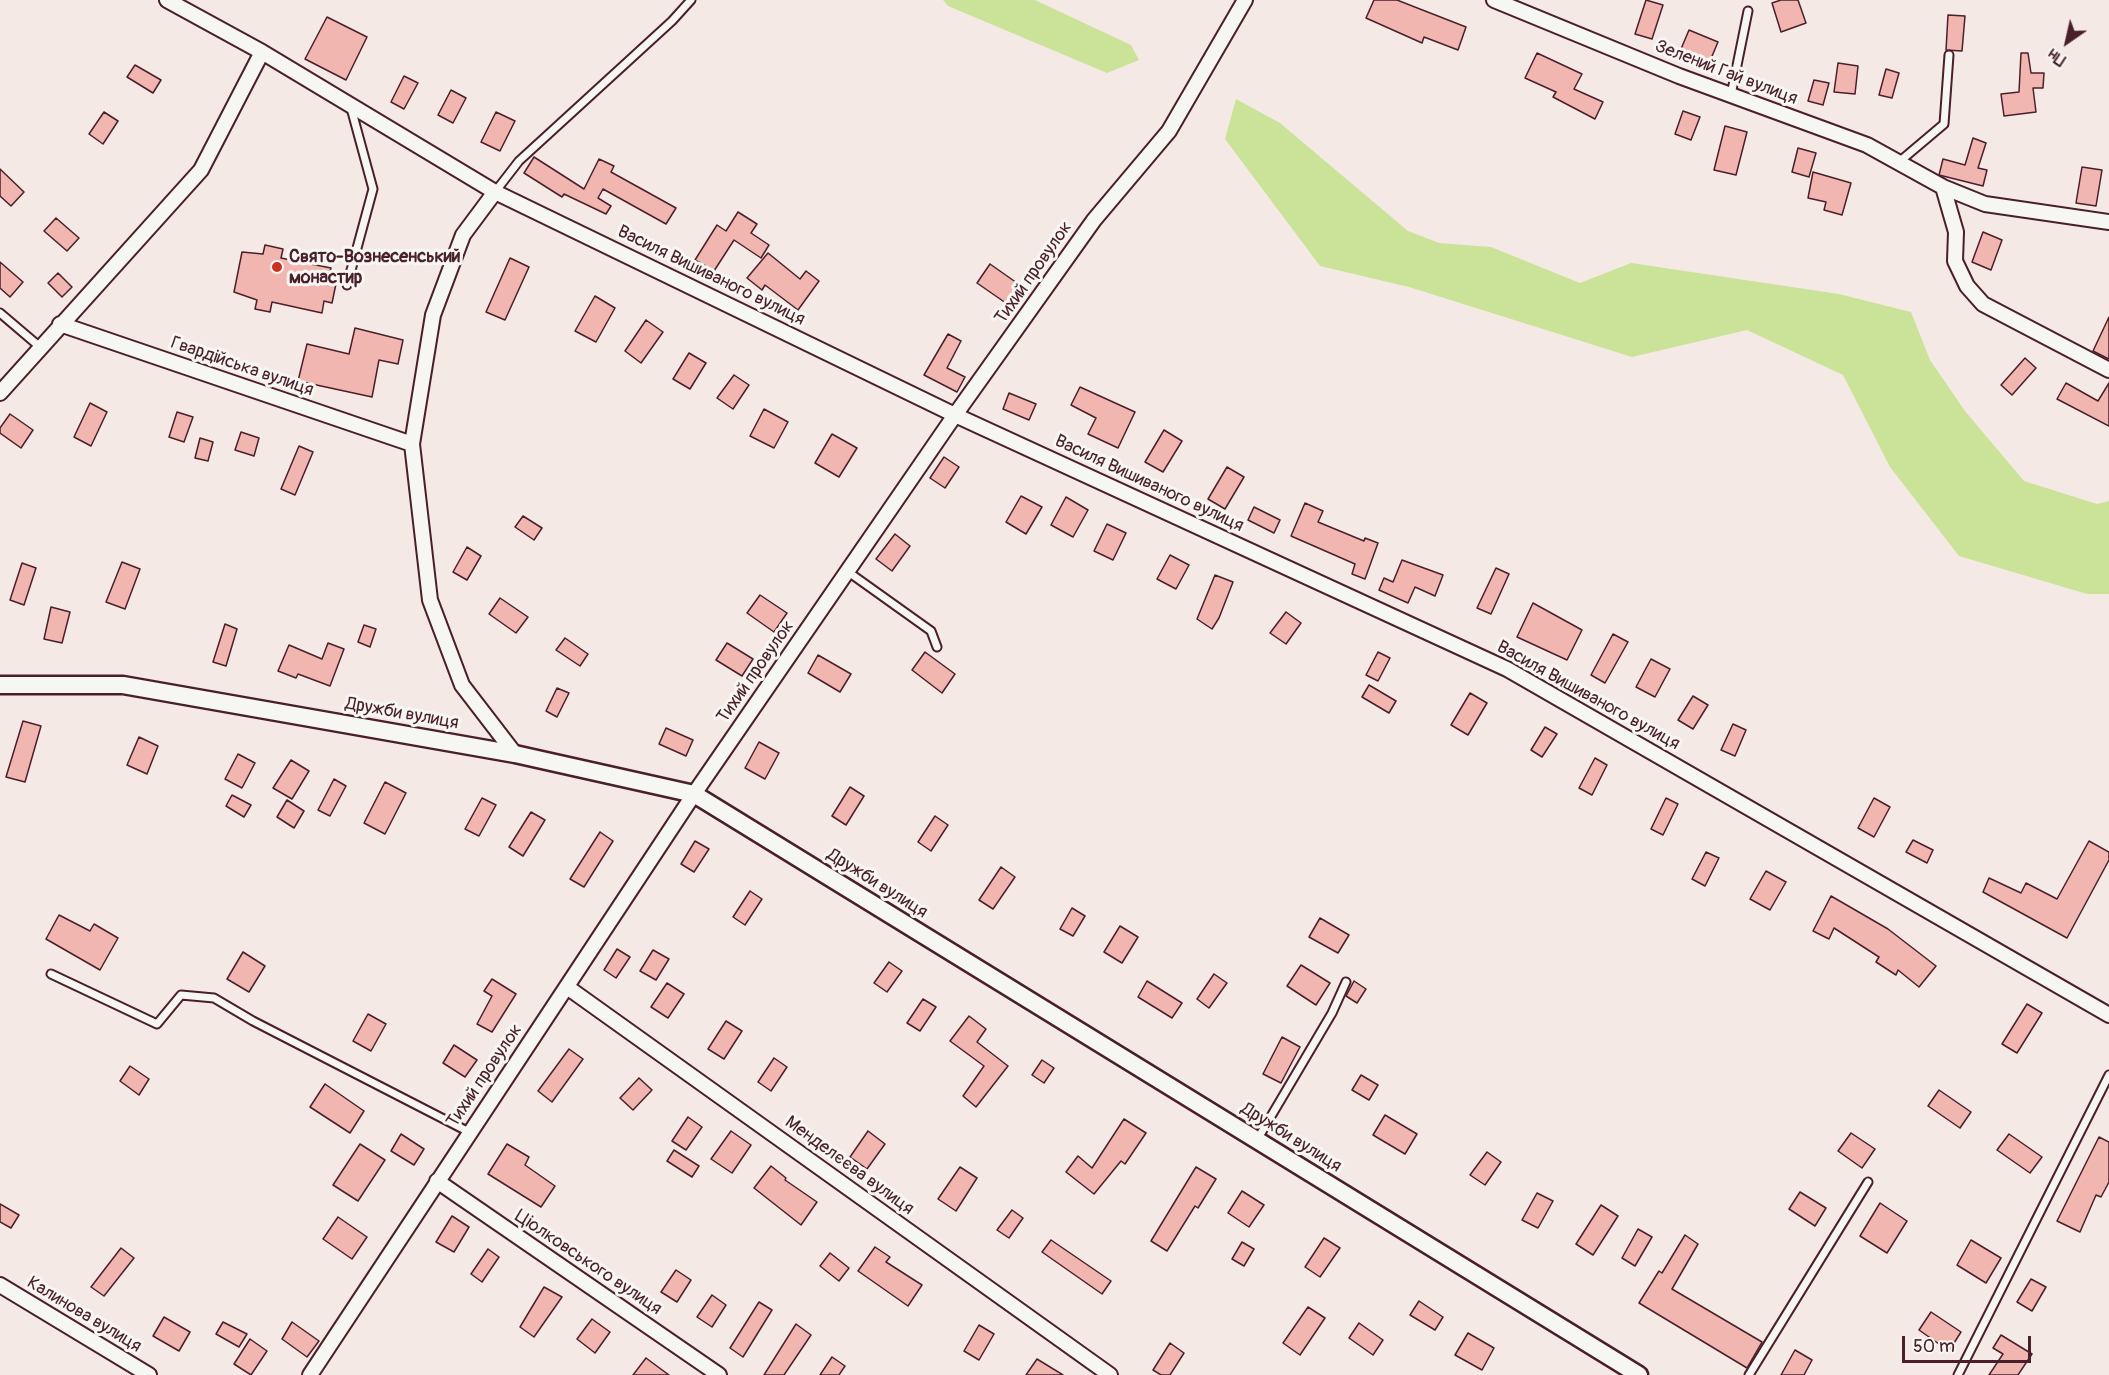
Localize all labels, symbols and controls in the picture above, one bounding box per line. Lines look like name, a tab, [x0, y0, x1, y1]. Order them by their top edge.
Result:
north arrow	[2037, 12, 2097, 72]
street label: Зелений Гай вулиця	[1652, 36, 1800, 110]
text: Пн	[2044, 44, 2070, 70]
street label: Тихий провулок	[991, 218, 1077, 328]
street label: Василя Вишиваного вулиця	[614, 221, 808, 331]
place label: Cвято-Вознесенський монастир	[289, 246, 461, 288]
marker: Cвято-Вознесенський монастир	[270, 260, 284, 274]
street label: Гвардійська вулиця	[168, 332, 316, 402]
street label: Василя Вишиваного вулиця	[1051, 431, 1247, 537]
street label: Тихий провулок	[713, 617, 799, 727]
street label: Василя Вишиваного вулиця	[1493, 637, 1683, 755]
street label: Дружби вулиця	[344, 693, 460, 735]
street label: Дружби вулиця	[823, 844, 931, 924]
street label: Тихий провулок	[443, 1020, 527, 1132]
street label: Дружби вулиця	[1237, 1098, 1345, 1178]
street label: Менделєєва вулиця	[780, 1112, 918, 1220]
street label: Ціолковського вулиця	[510, 1206, 666, 1320]
street label: Калинова вулиця	[23, 1272, 145, 1358]
scale bar	[1905, 1324, 2034, 1362]
text: 50 m	[1913, 1335, 1955, 1358]

